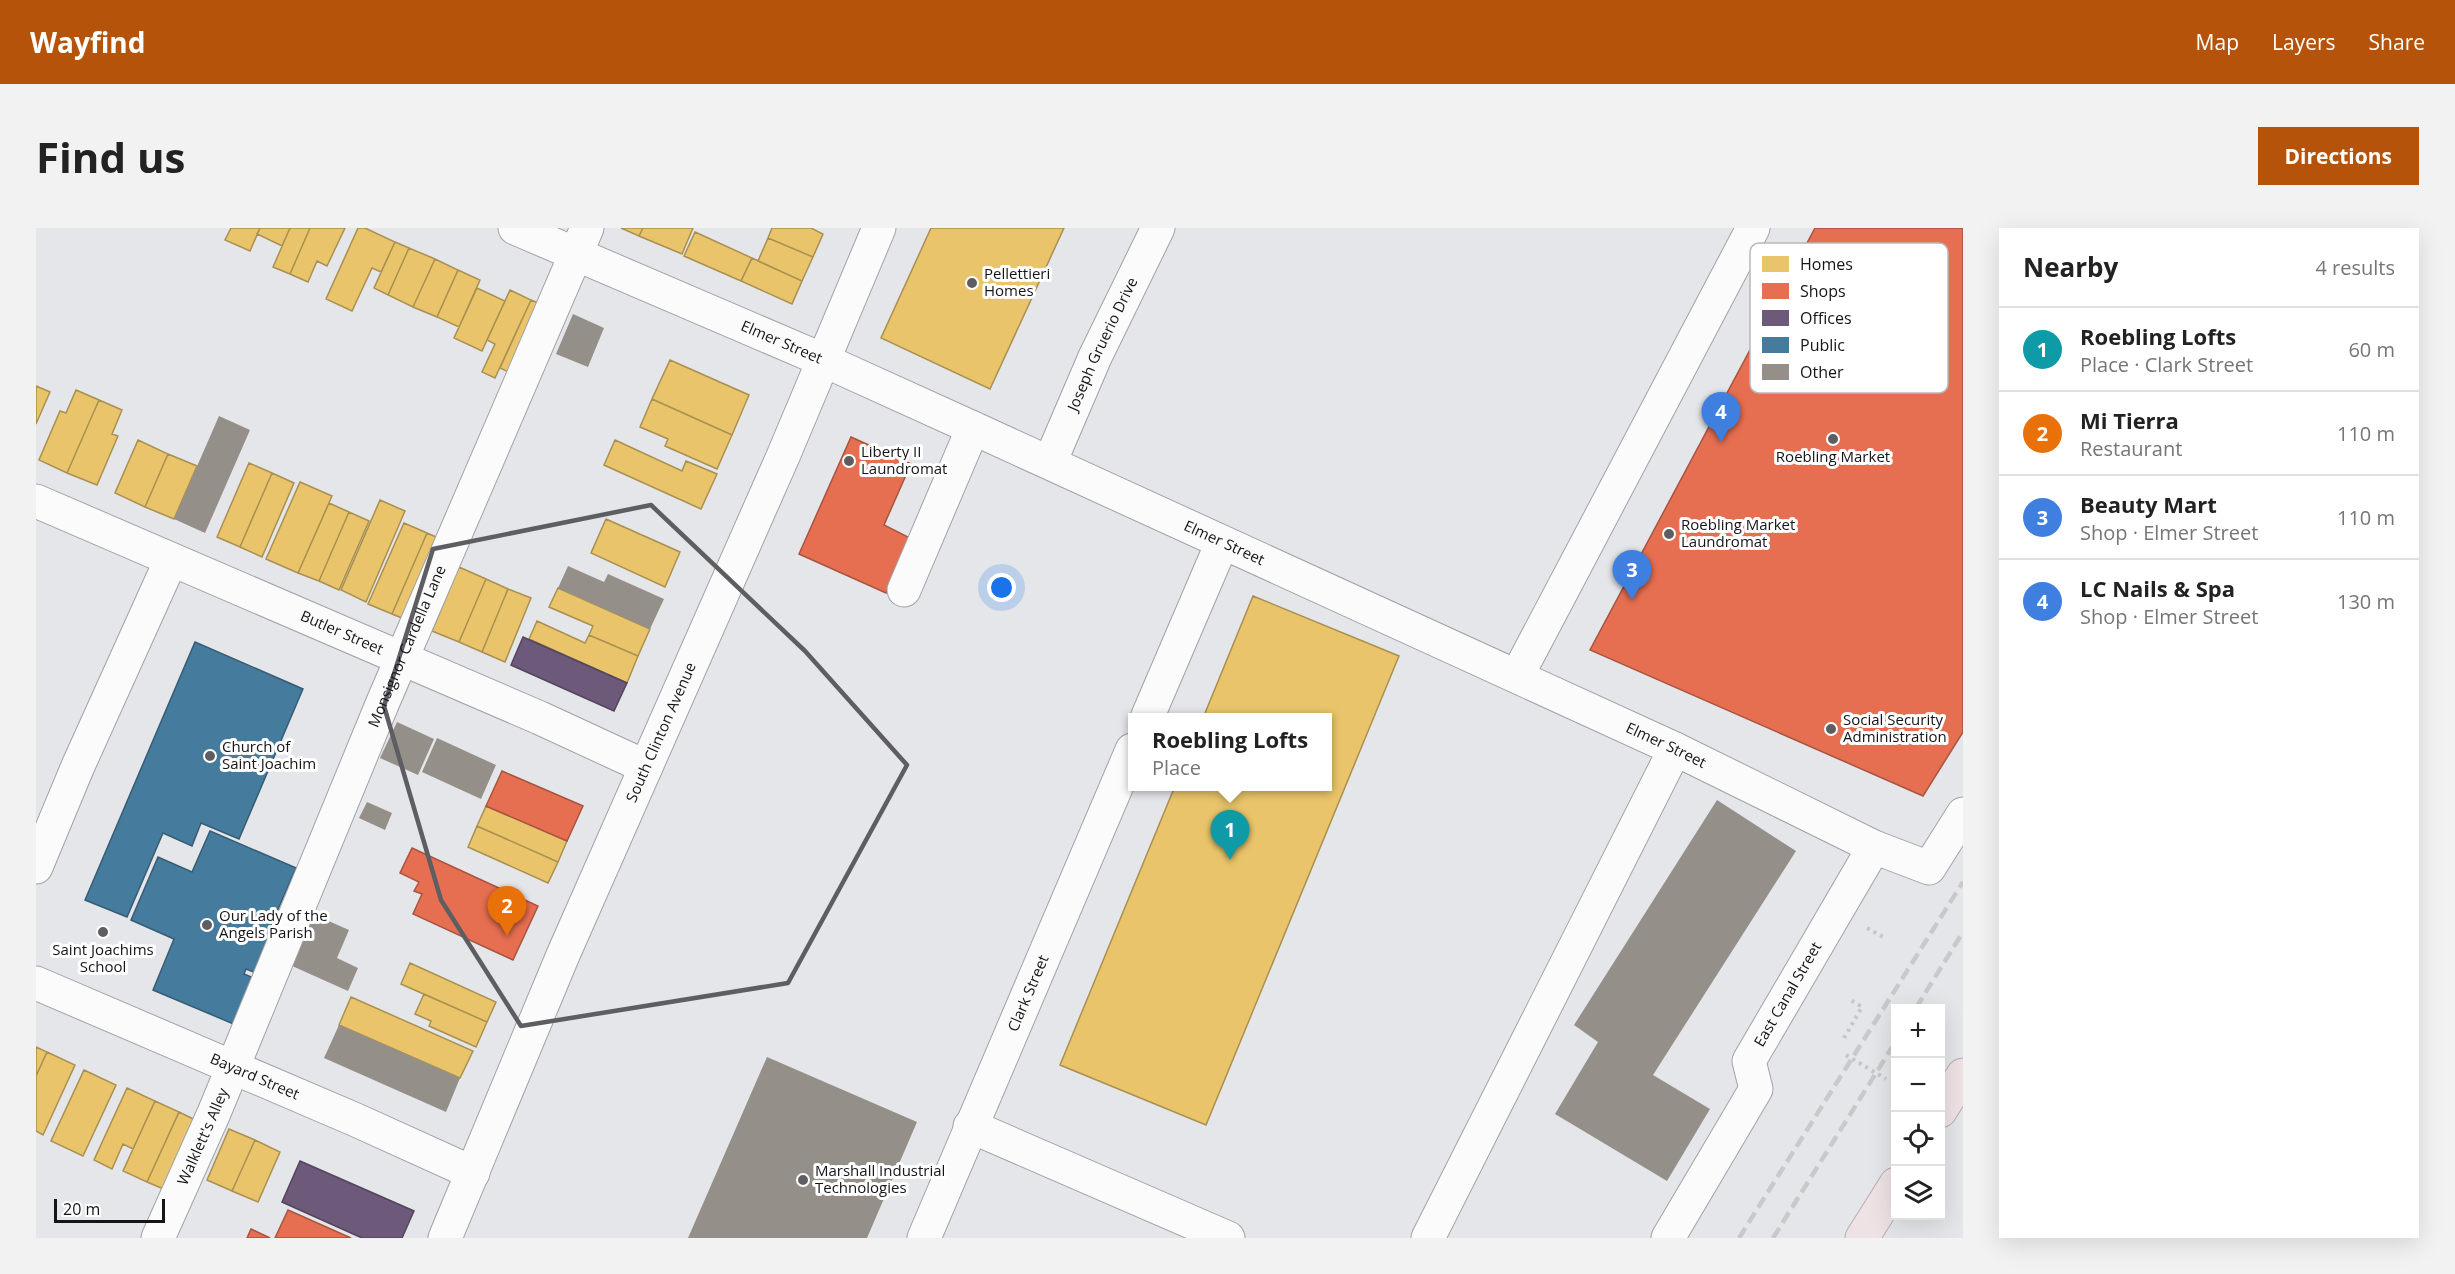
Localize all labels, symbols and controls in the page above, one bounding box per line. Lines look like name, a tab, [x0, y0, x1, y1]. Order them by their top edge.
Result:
text: Wayfind	[30, 23, 145, 61]
text: Map	[2196, 28, 2239, 56]
text: Layers	[2272, 28, 2336, 56]
text: Share	[2369, 28, 2425, 56]
button: Directions	[2258, 127, 2419, 185]
text: Find us	[36, 128, 185, 185]
legend	[1750, 243, 1948, 393]
text: Nearby	[2023, 249, 2118, 285]
text: Homes	[1800, 253, 1853, 275]
text: 4 results	[2315, 254, 2395, 281]
place label: Pellettieri Homes	[984, 263, 1050, 300]
street label: Joseph Gruerio Drive	[1061, 274, 1141, 416]
marker: Pellettieri Homes	[965, 276, 979, 290]
text: Shops	[1800, 280, 1846, 302]
text: Offices	[1800, 307, 1852, 329]
street label: Elmer Street	[738, 315, 826, 368]
text: Roebling Lofts	[2080, 321, 2236, 351]
text: Public	[1800, 334, 1845, 356]
text: 1	[2037, 336, 2048, 363]
text: 60 m	[2348, 336, 2395, 363]
text: Place · Clark Street	[2080, 351, 2253, 378]
text: Other	[1800, 361, 1844, 383]
pin: 4	[1702, 392, 1740, 442]
text: Mi Tierra	[2080, 405, 2179, 435]
text: 2	[2037, 420, 2048, 447]
text: 110 m	[2337, 420, 2395, 447]
marker: Roebling Market	[1826, 432, 1840, 446]
text: Restaurant	[2080, 435, 2182, 462]
place label: Liberty II Laundromat	[861, 441, 947, 478]
place label: Roebling Market	[1776, 446, 1890, 466]
marker: Liberty II Laundromat	[842, 454, 856, 468]
text: Beauty Mart	[2080, 489, 2217, 519]
text: 3	[2037, 504, 2048, 531]
text: 110 m	[2337, 504, 2395, 531]
place label: Roebling Market Laundromat	[1681, 514, 1795, 551]
street label: Elmer Street	[1181, 515, 1268, 569]
text: Shop · Elmer Street	[2080, 519, 2258, 546]
marker: Roebling Market Laundromat	[1662, 527, 1676, 541]
pin: 3	[1612, 550, 1652, 600]
street label: Monsignor Cardella Lane	[363, 562, 450, 730]
your location	[987, 573, 1016, 602]
text: LC Nails & Spa	[2080, 573, 2235, 603]
text: 4	[2037, 588, 2048, 615]
text: 130 m	[2337, 588, 2395, 615]
text: Shop · Elmer Street	[2080, 603, 2258, 630]
street label: Butler Street	[298, 605, 387, 658]
street label: South Clinton Avenue	[621, 659, 700, 805]
place label: Social Security Administration	[1843, 709, 1947, 746]
popup	[1128, 713, 1332, 791]
street label: Elmer Street	[1623, 717, 1710, 772]
marker: Social Security Administration	[1824, 722, 1838, 736]
text: Roebling Lofts	[1152, 724, 1308, 754]
place label: Church of Saint Joachim	[222, 736, 316, 773]
marker: Church of Saint Joachim	[203, 749, 217, 763]
text: Place	[1152, 754, 1201, 781]
pin: 1	[1210, 810, 1250, 860]
pin: 2	[488, 886, 526, 936]
place label: Our Lady of the Angels Parish	[219, 905, 328, 942]
marker: Our Lady of the Angels Parish	[200, 918, 214, 932]
marker: Saint Joachims School	[96, 925, 110, 939]
street label: East Canal Street	[1749, 938, 1825, 1050]
place label: Saint Joachims School	[52, 939, 154, 976]
street label: Clark Street	[1002, 952, 1053, 1034]
map controls	[1891, 1004, 1945, 1220]
button: +	[1891, 1004, 1945, 1058]
street label: Bayard Street	[208, 1048, 303, 1104]
button: −	[1891, 1058, 1945, 1112]
street label: Walklett's Alley	[172, 1084, 232, 1188]
button: locate	[1891, 1112, 1945, 1166]
place label: Marshall Industrial Technologies	[815, 1160, 945, 1197]
button: layers	[1891, 1166, 1945, 1220]
marker: Marshall Industrial Technologies	[796, 1173, 810, 1187]
scale bar	[54, 1196, 165, 1224]
text: 20 m	[63, 1198, 100, 1220]

